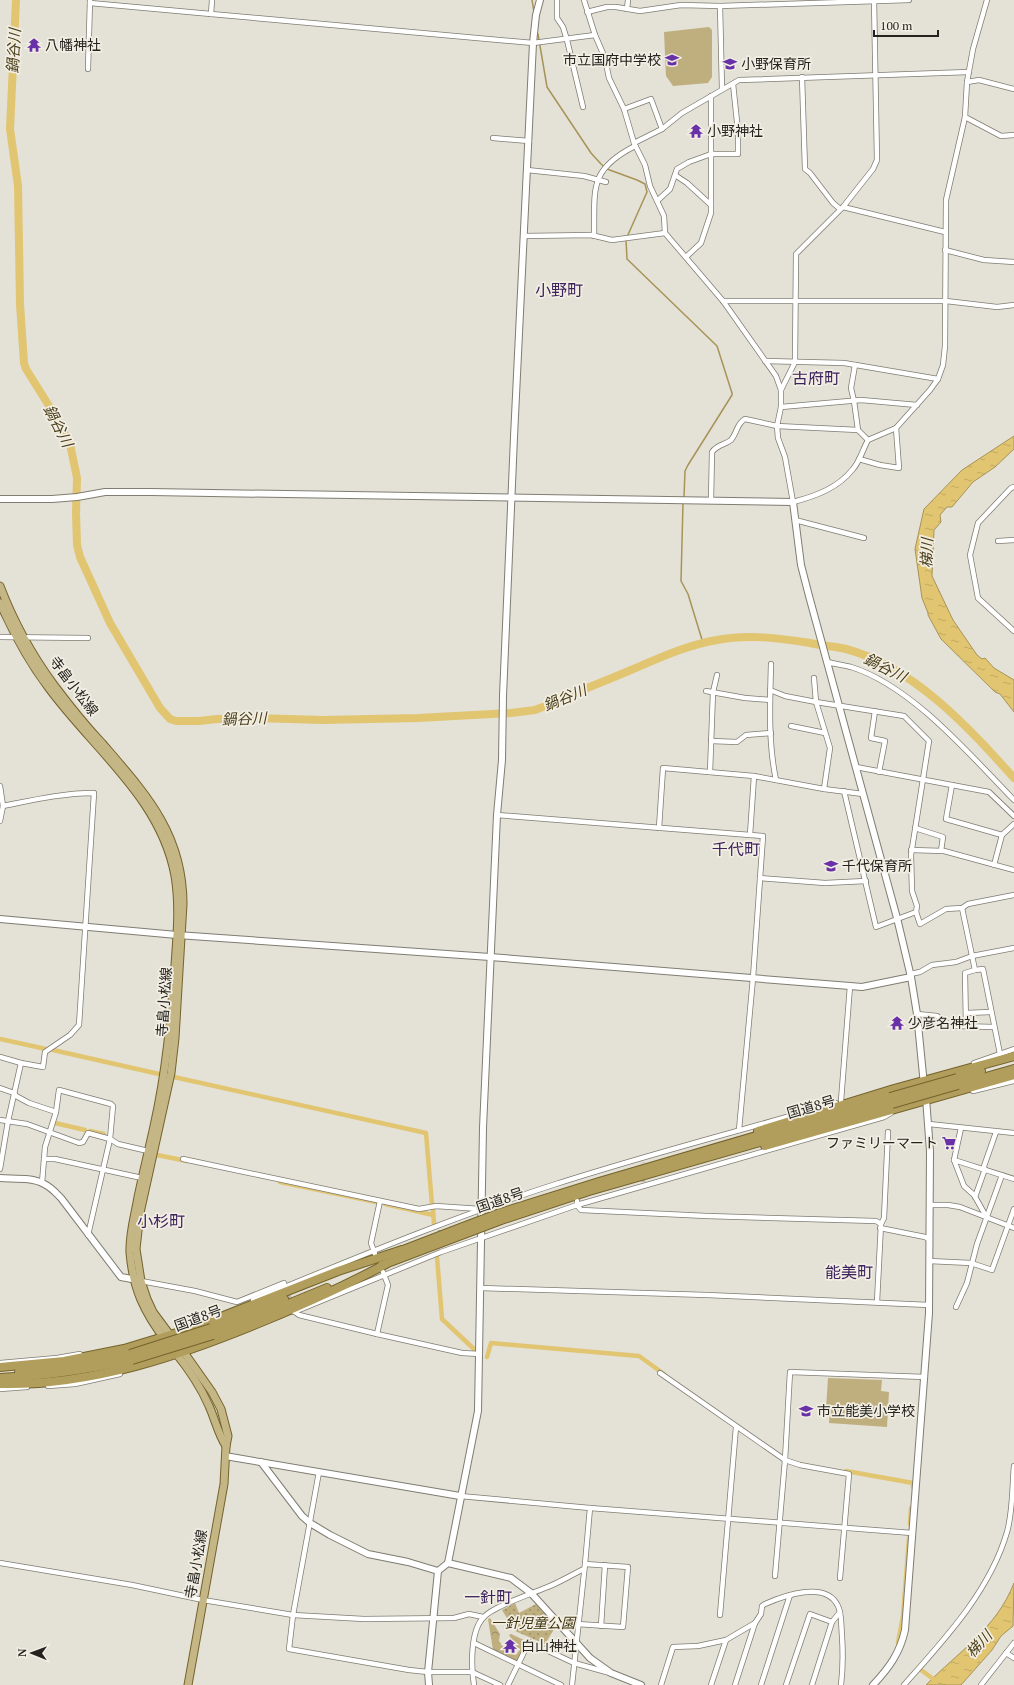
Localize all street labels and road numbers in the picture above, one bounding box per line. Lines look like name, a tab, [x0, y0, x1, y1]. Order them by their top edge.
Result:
street label: 寺畠小松線	[46, 652, 103, 719]
street label: 寺畠小松線	[152, 966, 175, 1038]
street label: 国道8号	[784, 1091, 837, 1122]
street label: 国道8号	[473, 1182, 526, 1217]
street label: 国道8号	[171, 1300, 224, 1335]
street label: 寺畠小松線	[180, 1528, 211, 1600]

